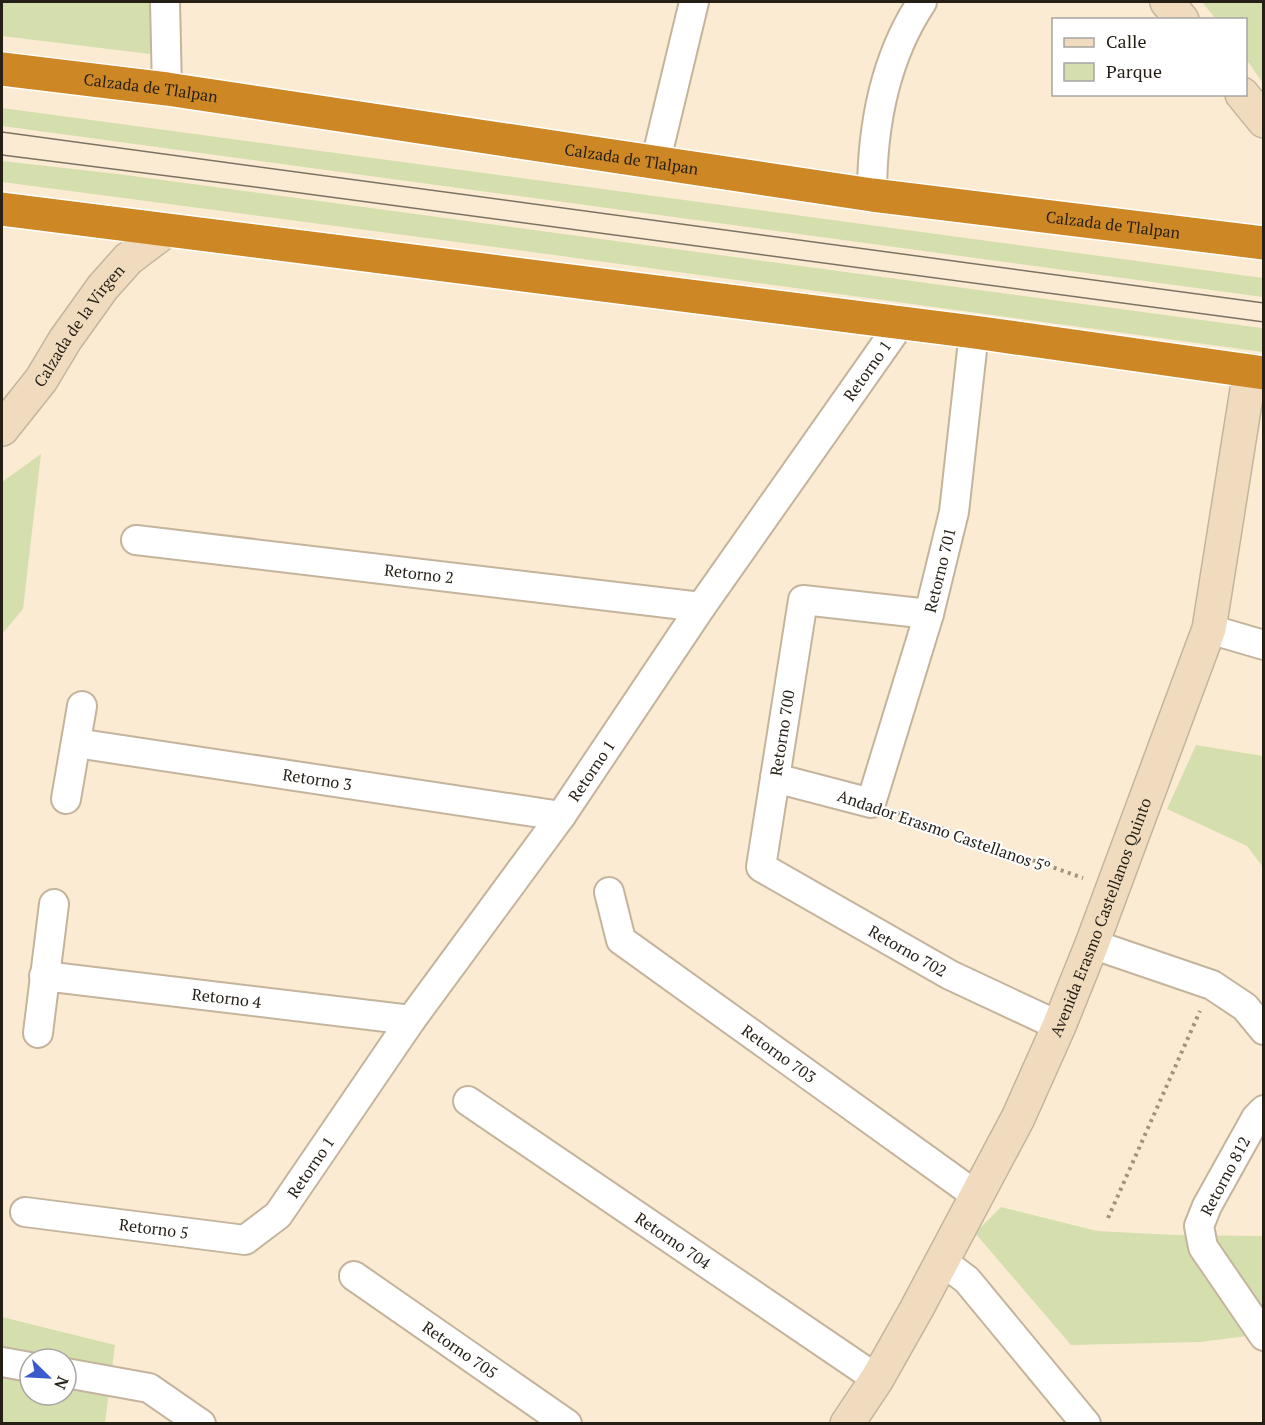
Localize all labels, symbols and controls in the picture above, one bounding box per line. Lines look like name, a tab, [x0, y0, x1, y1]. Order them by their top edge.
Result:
legend	[1052, 18, 1247, 96]
text: Calle	[1106, 29, 1147, 53]
text: Parque	[1106, 59, 1162, 83]
street label: Calzada de Tlalpan	[82, 68, 220, 108]
street label: Calzada de Tlalpan	[563, 138, 701, 180]
street label: Calzada de Tlalpan	[1045, 205, 1182, 244]
street label: Calzada de la Virgen	[29, 259, 130, 392]
street label: Retorno 1	[838, 336, 896, 405]
street label: Retorno 701	[919, 525, 961, 615]
street label: Retorno 2	[383, 559, 455, 589]
street label: Retorno 700	[764, 688, 800, 778]
street label: Retorno 1	[563, 736, 620, 806]
street label: Retorno 3	[281, 763, 353, 795]
street label: Andador Erasmo Castellanos 5º	[835, 784, 1053, 878]
street label: Avenida Erasmo Castellanos Quinto	[1045, 794, 1156, 1040]
street label: Retorno 702	[865, 920, 951, 982]
street label: Retorno 4	[191, 983, 263, 1013]
street label: Retorno 703	[737, 1019, 821, 1088]
street label: Retorno 1	[282, 1132, 339, 1202]
street label: Retorno 812	[1195, 1133, 1255, 1219]
street label: Retorno 704	[631, 1207, 716, 1274]
street label: Retorno 5	[118, 1213, 190, 1244]
street label: Retorno 705	[418, 1316, 502, 1383]
north arrow	[18, 1347, 78, 1407]
text: N	[49, 1373, 74, 1393]

